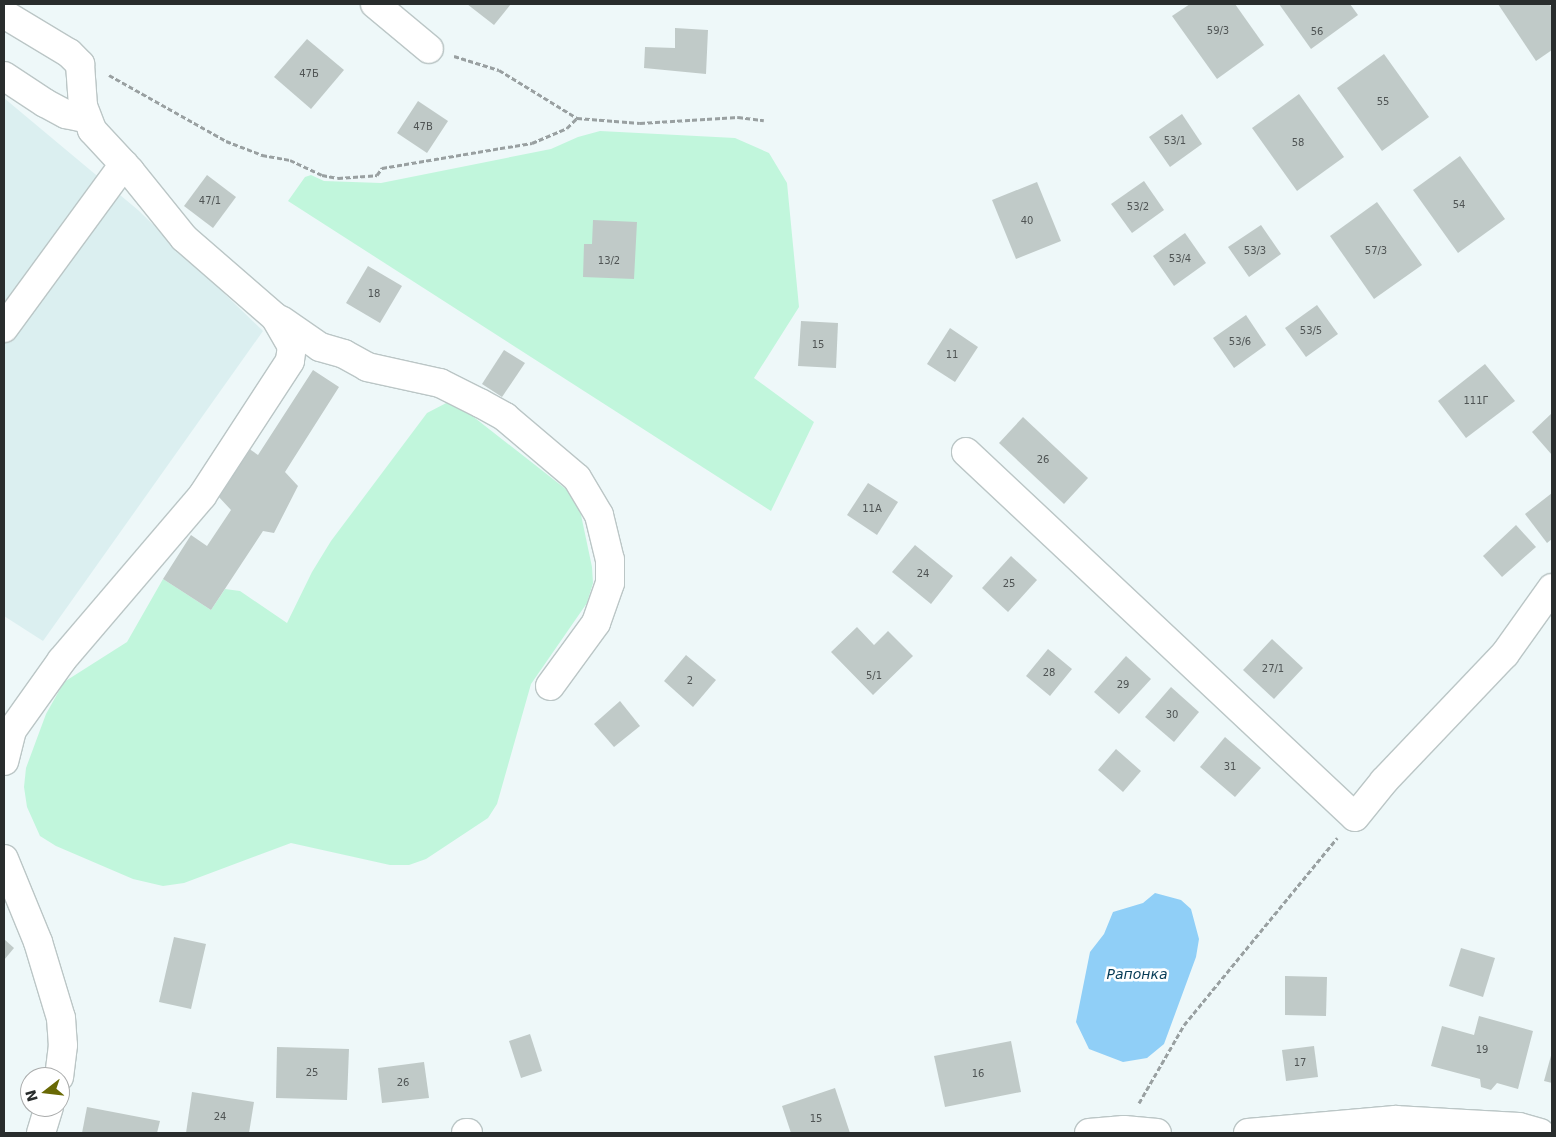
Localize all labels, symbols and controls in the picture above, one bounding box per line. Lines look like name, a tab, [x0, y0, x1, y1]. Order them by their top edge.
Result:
house number: 59/3	[1207, 25, 1229, 37]
house number: 56	[1311, 26, 1323, 38]
house number: 47Б	[299, 68, 319, 80]
house number: 55	[1377, 96, 1389, 108]
house number: 47В	[413, 121, 433, 133]
house number: 53/1	[1164, 135, 1186, 147]
house number: 58	[1292, 137, 1304, 149]
house number: 47/1	[199, 195, 221, 207]
house number: 54	[1453, 199, 1465, 211]
house number: 53/2	[1127, 201, 1149, 213]
house number: 40	[1021, 215, 1033, 227]
house number: 53/3	[1244, 245, 1266, 257]
house number: 57/3	[1365, 245, 1387, 257]
house number: 53/4	[1169, 253, 1191, 265]
house number: 13/2	[598, 255, 620, 267]
house number: 18	[368, 288, 380, 300]
house number: 53/5	[1300, 325, 1322, 337]
house number: 53/6	[1229, 336, 1251, 348]
house number: 15	[812, 339, 824, 351]
house number: 11	[946, 349, 958, 361]
house number: 111Г	[1463, 395, 1489, 407]
house number: 26	[1037, 454, 1049, 466]
house number: 11А	[862, 503, 882, 515]
house number: 24	[917, 568, 929, 580]
house number: 25	[1003, 578, 1015, 590]
house number: 27/1	[1262, 663, 1284, 675]
house number: 28	[1043, 667, 1055, 679]
house number: 5/1	[866, 670, 882, 682]
house number: 2	[687, 675, 693, 687]
house number: 29	[1117, 679, 1129, 691]
house number: 30	[1166, 709, 1178, 721]
house number: 31	[1224, 761, 1236, 773]
water label: Рапонка	[1107, 966, 1167, 982]
house number: 19	[1476, 1044, 1488, 1056]
house number: 17	[1294, 1057, 1306, 1069]
north arrow	[20, 1067, 70, 1117]
house number: 25	[306, 1067, 318, 1079]
house number: 16	[972, 1068, 984, 1080]
house number: 26	[397, 1077, 409, 1089]
text: N	[22, 1088, 41, 1104]
house number: 24	[214, 1111, 226, 1123]
house number: 15	[810, 1113, 822, 1125]

